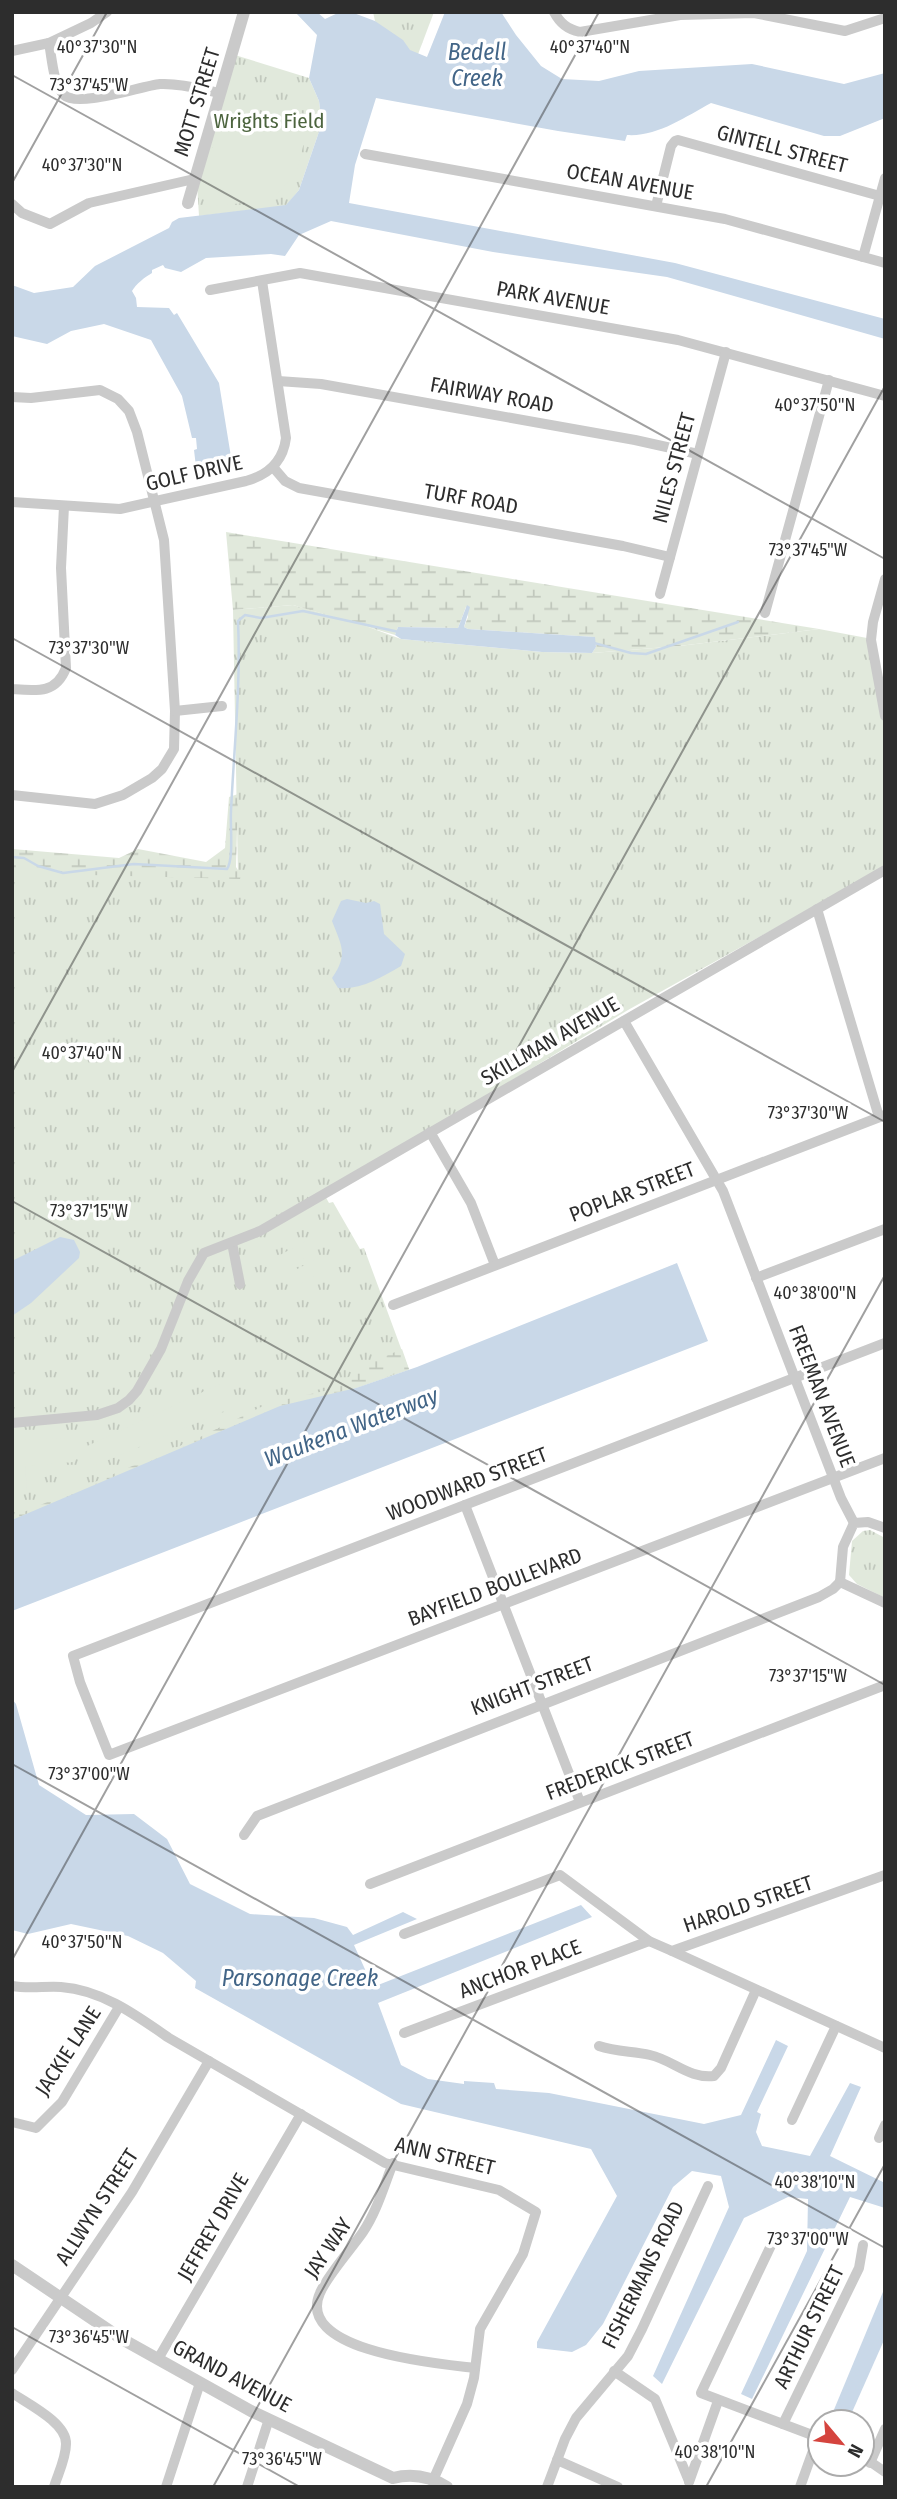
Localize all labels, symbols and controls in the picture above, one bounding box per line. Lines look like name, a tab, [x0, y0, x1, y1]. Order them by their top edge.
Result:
text: 40°37'30"N	[57, 36, 137, 58]
text: 40°37'40"N	[550, 36, 630, 58]
water label: Bedell Creek	[448, 38, 506, 92]
street label: MOTT STREET	[168, 44, 226, 159]
text: 73°37'45"W	[50, 74, 129, 96]
park label: Wrights Field	[214, 108, 324, 134]
street label: GINTELL STREET	[714, 119, 850, 179]
text: 40°37'30"N	[42, 154, 122, 176]
street label: OCEAN AVENUE	[564, 158, 696, 206]
street label: PARK AVENUE	[494, 275, 612, 321]
street label: FAIRWAY ROAD	[428, 371, 556, 419]
text: 40°37'50"N	[775, 394, 855, 416]
street label: NILES STREET	[647, 410, 701, 526]
street label: GOLF DRIVE	[143, 449, 245, 497]
street label: TURF ROAD	[422, 478, 520, 520]
text: 73°37'45"W	[769, 539, 848, 561]
text: 73°37'30"W	[49, 637, 130, 659]
street label: SKILLMAN AVENUE	[476, 991, 624, 1091]
text: 40°37'40"N	[42, 1042, 122, 1064]
text: 73°37'30"W	[768, 1102, 849, 1124]
street label: POPLAR STREET	[566, 1156, 699, 1228]
text: 73°37'15"W	[50, 1200, 128, 1222]
text: 40°38'00"N	[773, 1282, 857, 1304]
street label: FREEMAN AVENUE	[783, 1321, 861, 1471]
water label: Waukena Waterway	[260, 1381, 443, 1473]
street label: WOODWARD STREET	[383, 1441, 551, 1527]
street label: BAYFIELD BOULEVARD	[404, 1542, 586, 1632]
street label: KNIGHT STREET	[467, 1651, 597, 1721]
text: 73°37'15"W	[769, 1665, 847, 1687]
street label: FREDERICK STREET	[542, 1726, 698, 1806]
text: 73°37'00"W	[48, 1763, 130, 1785]
street label: HAROLD STREET	[680, 1870, 816, 1938]
text: 40°37'50"N	[42, 1931, 122, 1953]
street label: ANCHOR PLACE	[455, 1934, 585, 2004]
water label: Parsonage Creek	[222, 1964, 378, 1992]
street label: JACKIE LANE	[29, 2001, 107, 2101]
street label: ANN STREET	[392, 2131, 498, 2181]
street label: ALLWYN STREET	[50, 2144, 144, 2270]
street label: JEFFREY DRIVE	[172, 2168, 254, 2286]
text: 40°38'10"N	[775, 2171, 855, 2193]
street label: FISHERMANS ROAD	[596, 2197, 690, 2353]
street label: JAY WAY	[298, 2212, 358, 2283]
text: 73°37'00"W	[767, 2228, 849, 2250]
street label: ARTHUR STREET	[768, 2261, 850, 2393]
text: 73°36'45"W	[49, 2326, 129, 2348]
street label: GRAND AVENUE	[168, 2334, 296, 2418]
north arrow	[806, 2408, 876, 2478]
text: N	[843, 2440, 868, 2462]
text: 40°38'10"N	[675, 2441, 755, 2463]
text: 73°36'45"W	[242, 2448, 322, 2470]

